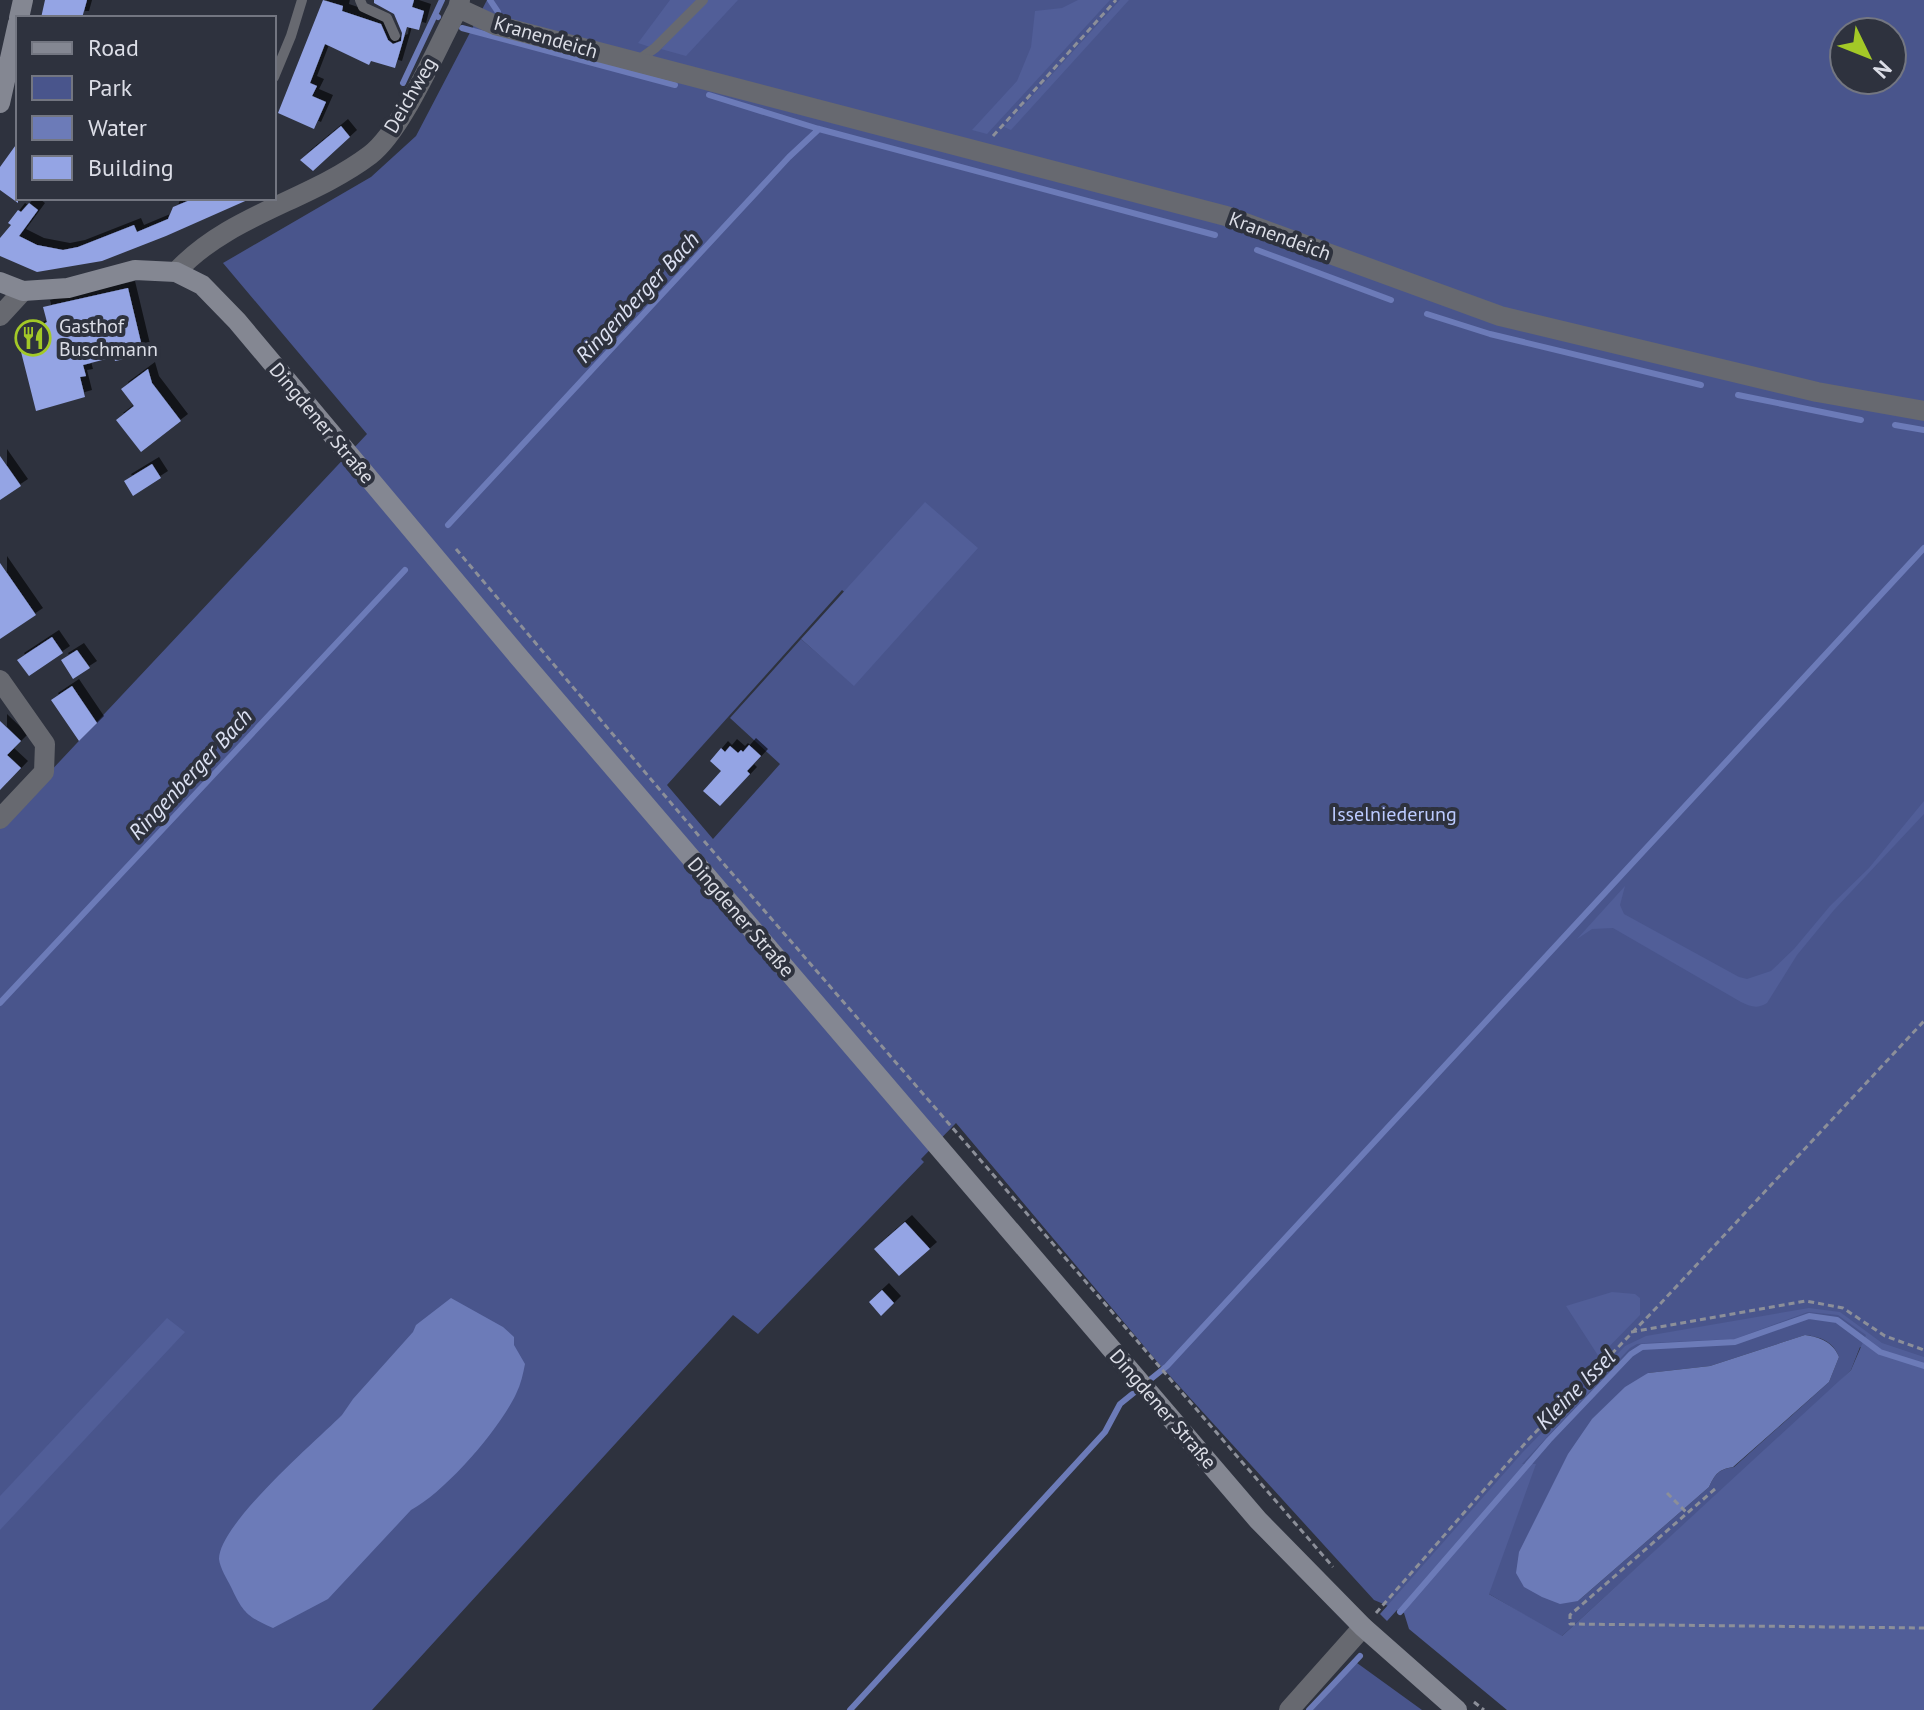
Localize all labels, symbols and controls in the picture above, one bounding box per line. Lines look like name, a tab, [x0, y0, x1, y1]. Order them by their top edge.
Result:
street label: Kranendeich	[491, 10, 601, 64]
legend	[16, 16, 276, 200]
north arrow	[1828, 16, 1908, 96]
text: Road	[88, 32, 139, 63]
street label: Deichweg	[378, 52, 442, 138]
text: N	[1867, 55, 1898, 84]
text: Park	[88, 72, 133, 103]
text: Water	[88, 112, 147, 143]
text: Building	[88, 152, 174, 183]
street label: Kranendeich	[1225, 206, 1335, 266]
water label: Ringenberger Bach	[569, 226, 705, 368]
place label: Gasthof Buschmann	[59, 313, 158, 362]
restaurant icon: Gasthof Buschmann	[14, 319, 52, 357]
street label: Dingdener Straße	[264, 357, 380, 489]
water label: Ringenberger Bach	[122, 703, 258, 845]
park label: Isselniederung	[1331, 801, 1457, 827]
street label: Dingdener Straße	[682, 852, 800, 982]
water label: Kleine Issel	[1529, 1343, 1621, 1435]
street label: Dingdener Straße	[1104, 1344, 1222, 1474]

